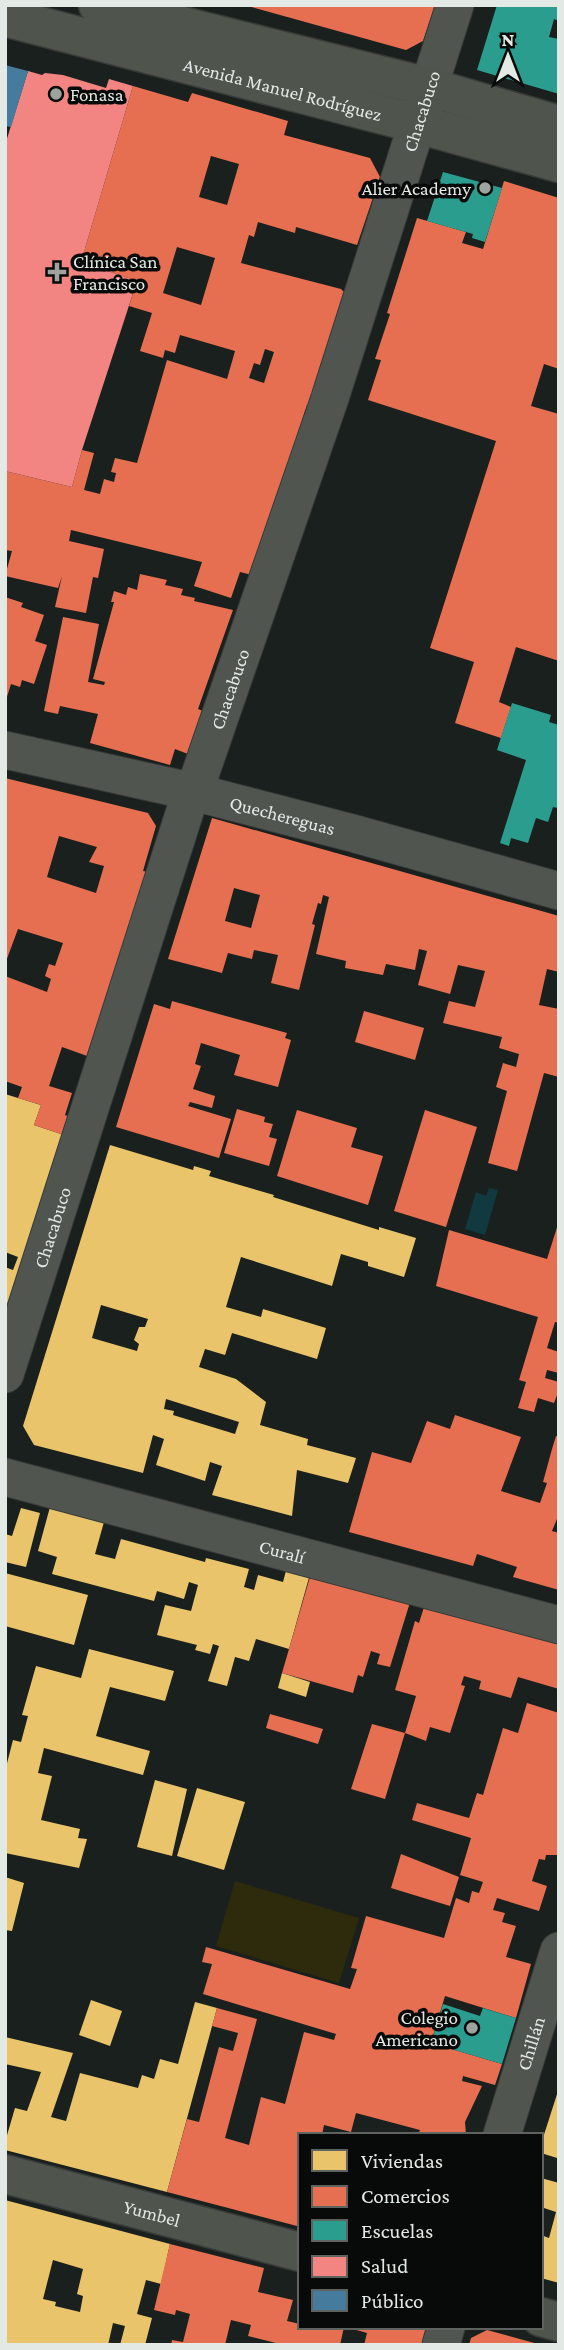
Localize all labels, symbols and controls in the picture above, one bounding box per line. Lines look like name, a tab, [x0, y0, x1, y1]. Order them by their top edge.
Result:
north arrow	[473, 21, 543, 91]
text: N	[502, 29, 515, 50]
street label: Avenida Manuel Rodríguez	[181, 53, 384, 125]
street label: Chacabuco	[399, 68, 444, 154]
place label: Fonasa	[70, 84, 124, 105]
marker: Fonasa	[48, 86, 64, 102]
place label: Alier Academy	[362, 178, 471, 199]
marker: Alier Academy	[477, 180, 493, 196]
place label: Clínica San Francisco	[73, 251, 157, 294]
marker: Clínica San Francisco	[47, 262, 67, 282]
street label: Chacabuco	[206, 646, 253, 732]
street label: Quechereguas	[228, 791, 337, 839]
street label: Chacabuco	[29, 1184, 75, 1271]
street label: Curalí	[257, 1535, 308, 1567]
place label: Colegio Americano	[376, 2007, 458, 2050]
street label: Chillán	[512, 2014, 549, 2073]
marker: Colegio Americano	[464, 2020, 480, 2036]
legend	[298, 2133, 543, 2329]
text: Viviendas	[361, 2149, 443, 2173]
text: Comercios	[361, 2184, 450, 2208]
street label: Yumbel	[121, 2195, 183, 2230]
text: Escuelas	[361, 2219, 433, 2243]
text: Salud	[361, 2254, 408, 2278]
text: Público	[361, 2289, 424, 2313]

